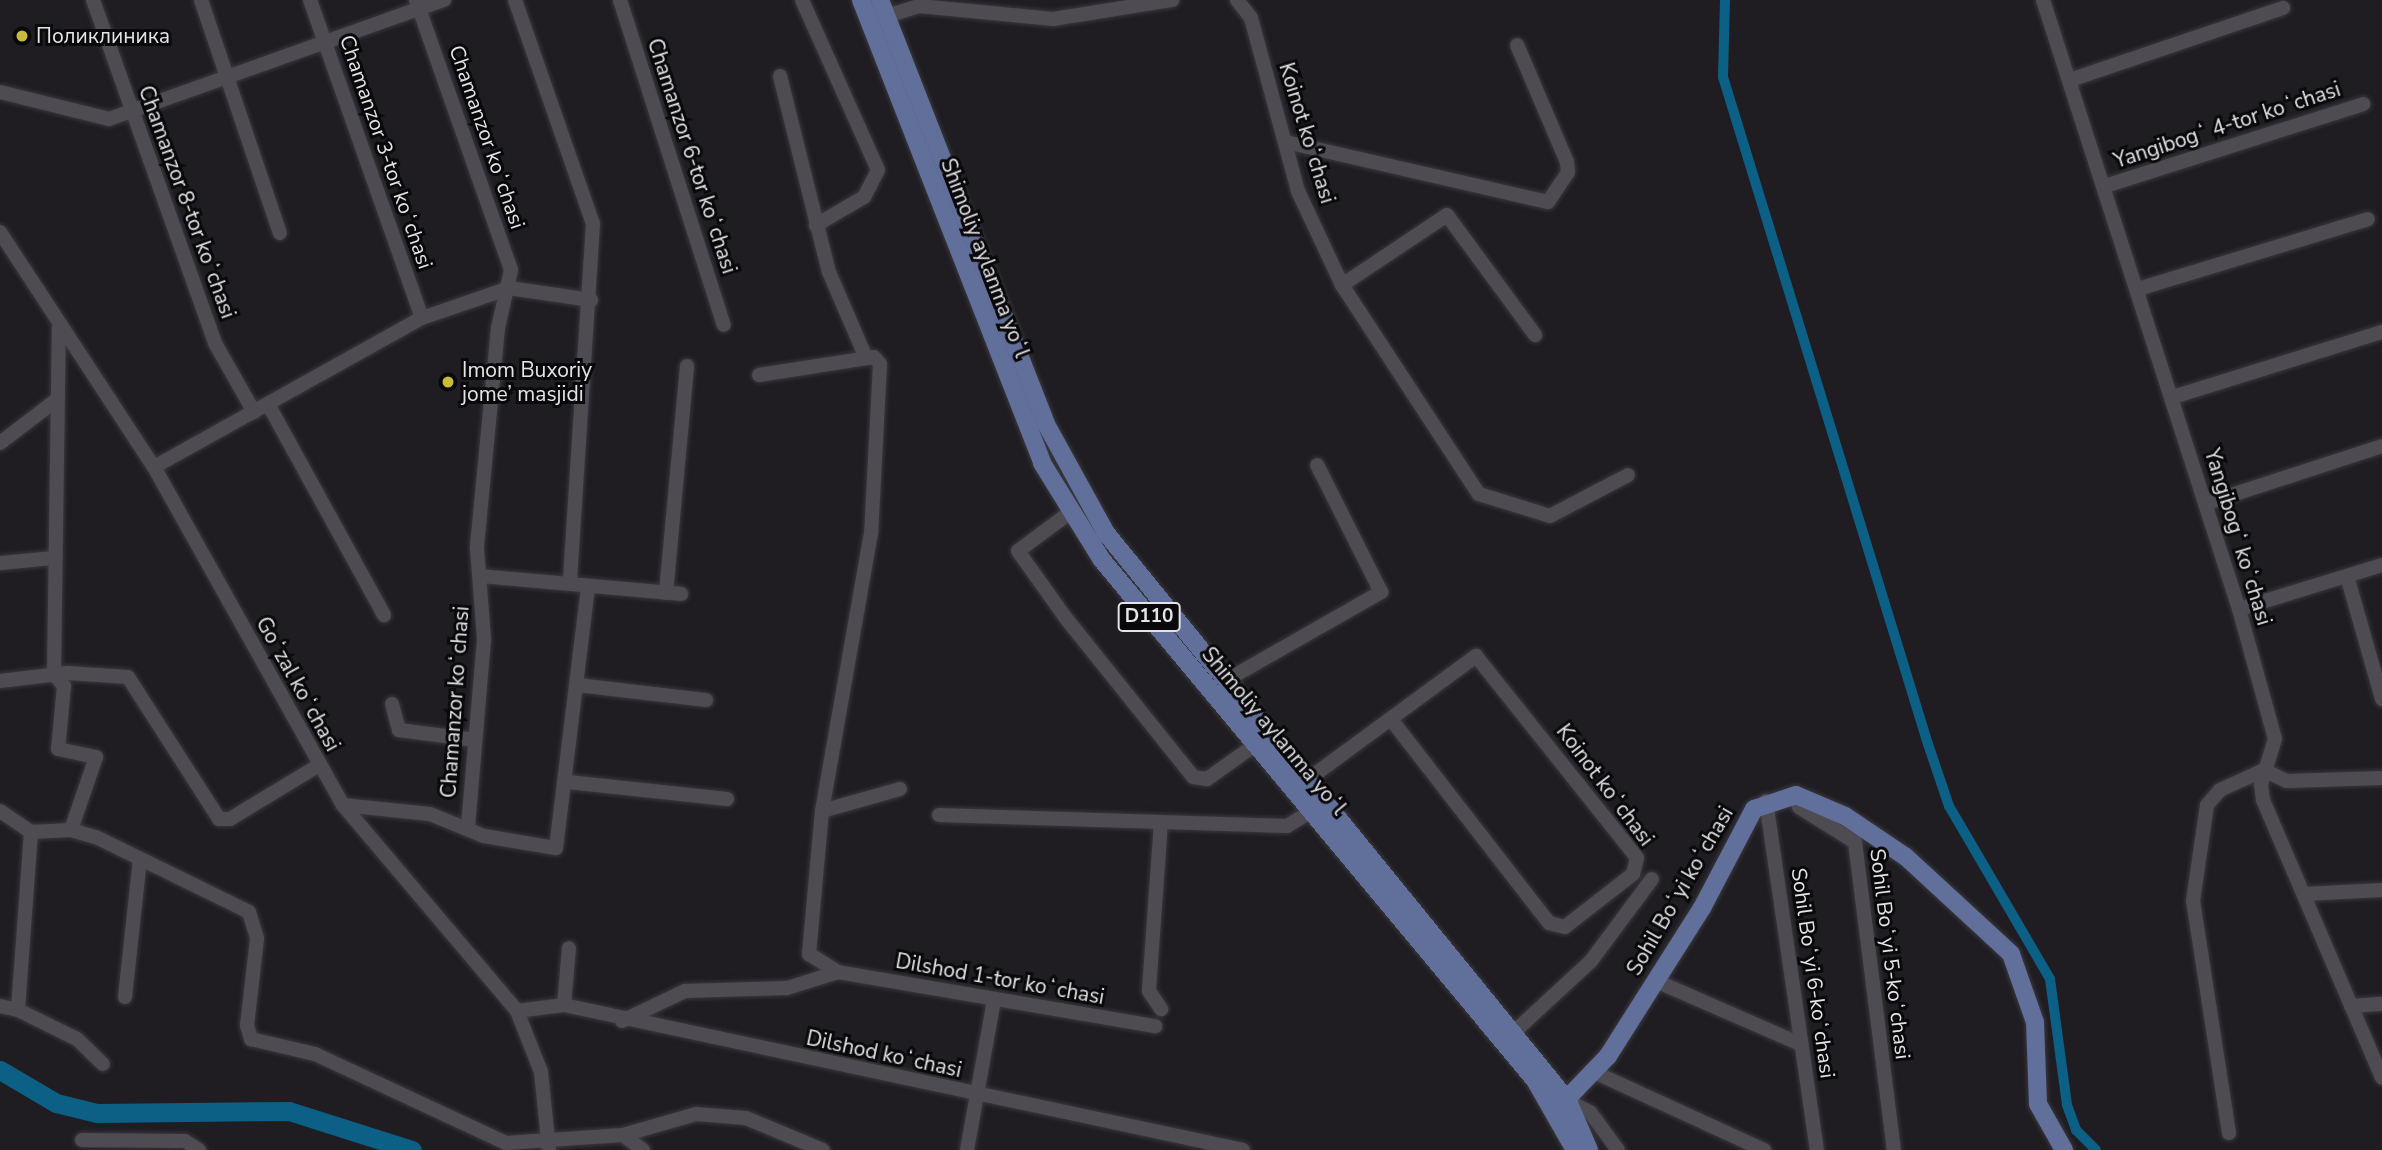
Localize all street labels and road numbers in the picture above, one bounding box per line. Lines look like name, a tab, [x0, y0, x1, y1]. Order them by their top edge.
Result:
street label: Chamanzor 3-tor koʻchasi	[334, 32, 438, 272]
street label: Chamanzor 6-tor koʻchasi	[642, 35, 742, 277]
street label: Chamanzor koʻchasi	[444, 42, 530, 232]
street label: Koinot koʻchasi	[1274, 60, 1340, 206]
street label: Yangibogʻ 4-tor koʻchasi	[2111, 76, 2343, 174]
street label: Chamanzor 8-tor koʻchasi	[133, 82, 241, 322]
street label: Shimoliy aylanma yoʻl	[935, 155, 1035, 361]
street label: Yangibogʻ koʻchasi	[2199, 446, 2277, 628]
road number: D110	[1118, 602, 1180, 632]
street label: Chamanzor koʻchasi	[436, 605, 474, 799]
street label: Goʻzal koʻchasi	[251, 612, 345, 756]
street label: Shimoliy aylanma yoʻl	[1196, 642, 1352, 820]
street label: Koinot koʻchasi	[1551, 719, 1659, 851]
street label: Sohil Boʻyi koʻchasi	[1621, 802, 1739, 980]
street label: Sohil Boʻyi 5-koʻchasi	[1865, 847, 1915, 1061]
street label: Sohil Boʻyi 6-koʻchasi	[1786, 866, 1840, 1080]
street label: Dilshod 1-tor koʻchasi	[894, 948, 1106, 1010]
street label: Dilshod koʻchasi	[804, 1025, 964, 1083]

